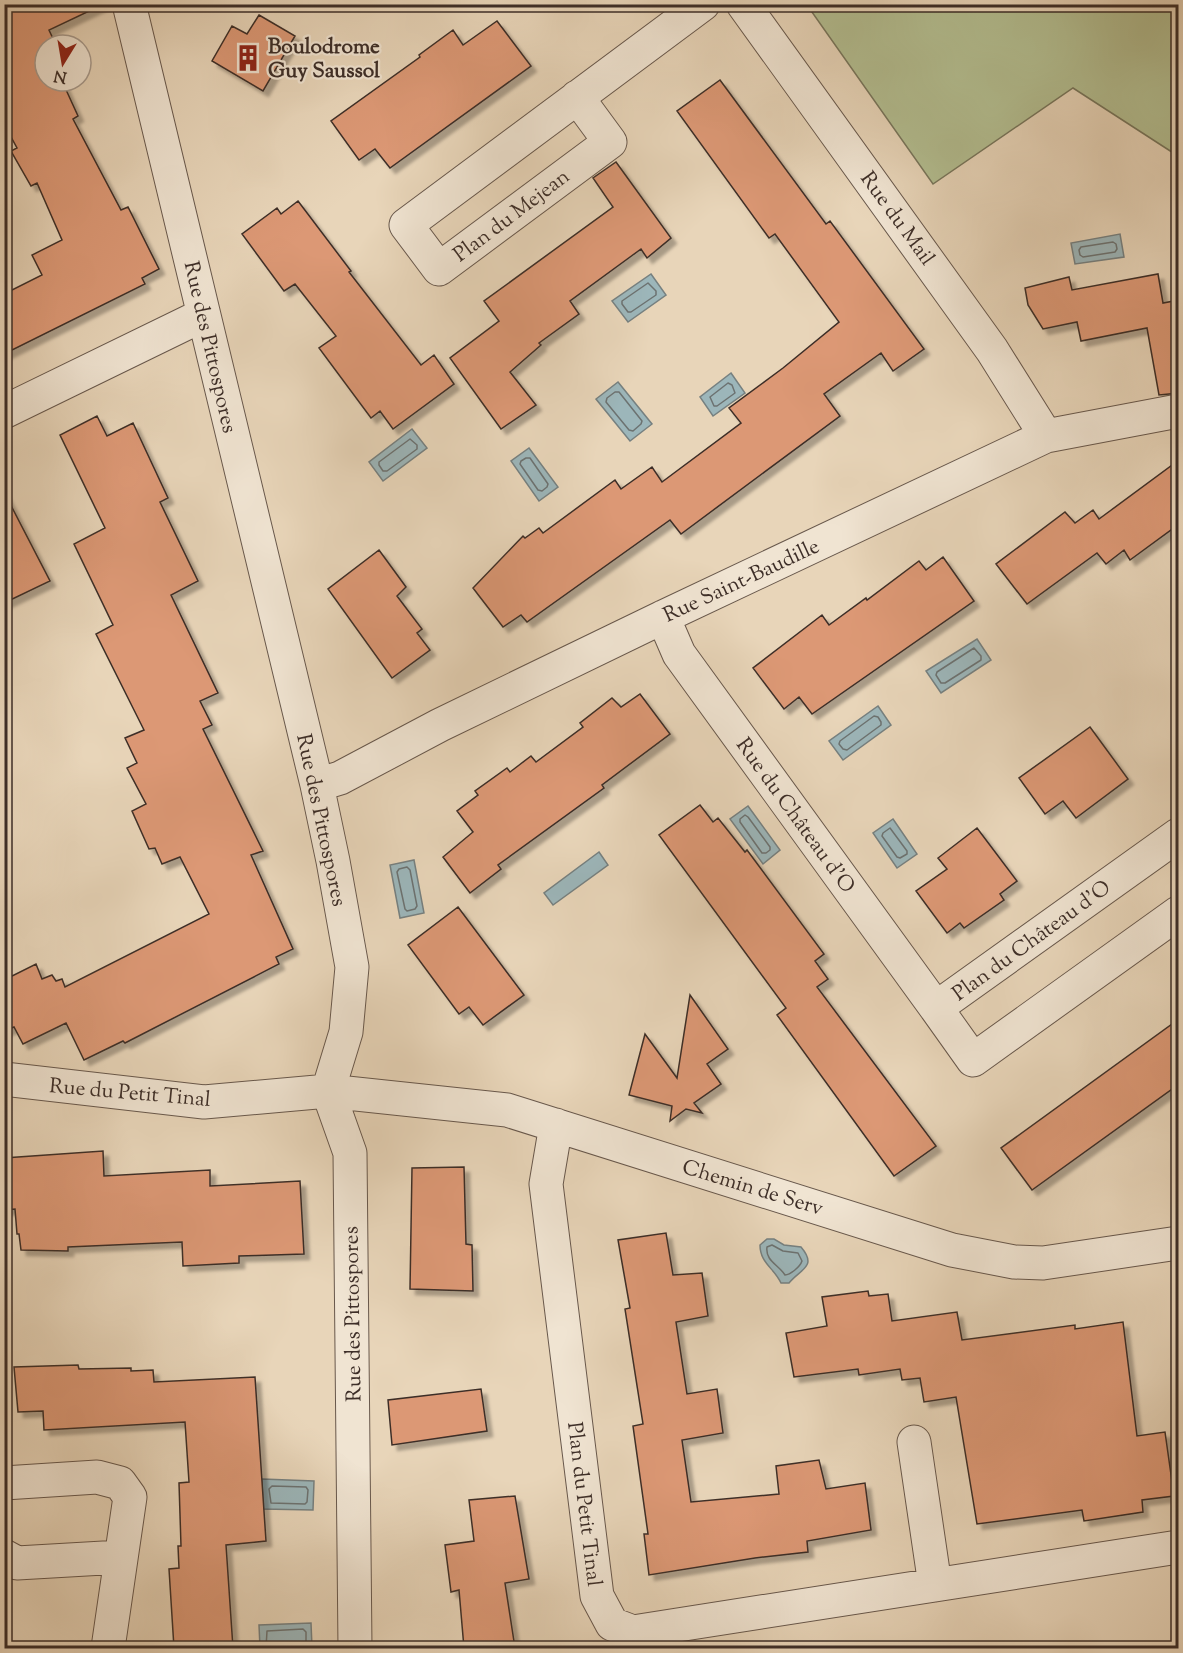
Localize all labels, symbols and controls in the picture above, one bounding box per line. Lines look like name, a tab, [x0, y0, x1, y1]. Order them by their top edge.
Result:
north arrow	[33, 33, 93, 93]
place label: Boulodrome Guy Saussol	[268, 33, 380, 87]
building icon: Boulodrome Guy Saussol	[233, 43, 263, 73]
text: N	[52, 63, 69, 88]
street label: Plan du Mejean	[448, 163, 577, 270]
street label: Rue du Mail	[852, 166, 941, 273]
street label: Rue des Pittospores	[175, 259, 243, 436]
street label: Rue Saint-Baudille	[659, 532, 825, 631]
street label: Rue des Pittospores	[287, 731, 353, 909]
street label: Rue du Château d'O	[728, 732, 861, 900]
street label: Plan du Château d'O	[947, 874, 1118, 1009]
street label: Rue du Petit Tinal	[48, 1072, 212, 1116]
street label: Chemin de Serv	[678, 1153, 827, 1225]
street label: Rue des Pittospores	[337, 1226, 371, 1402]
street label: Plan du Petit Tinal	[558, 1420, 608, 1588]

